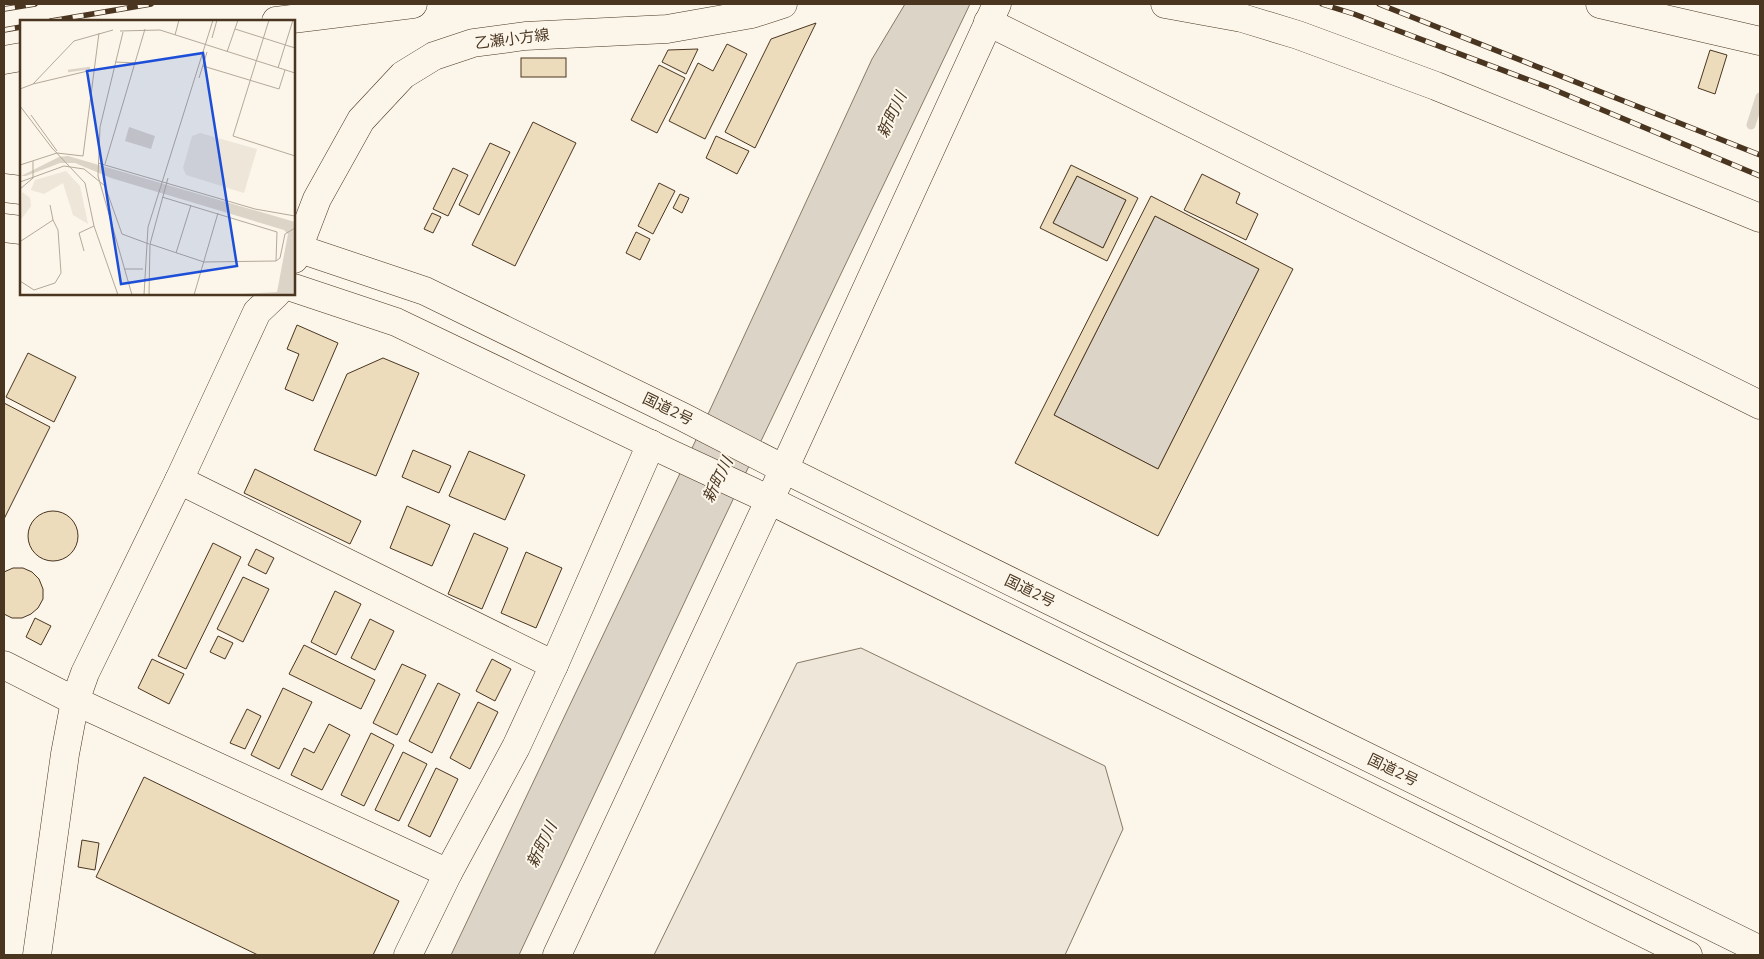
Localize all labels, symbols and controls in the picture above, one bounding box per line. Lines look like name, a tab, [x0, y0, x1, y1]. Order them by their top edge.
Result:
inset map	[20, 20, 295, 295]
street label: 乙瀬小方線	[474, 25, 550, 53]
water label: 新町川	[872, 87, 913, 141]
street label: 国道2号	[639, 388, 697, 430]
water label: 新町川	[698, 452, 739, 506]
street label: 国道2号	[1001, 570, 1059, 612]
street label: 国道2号	[1364, 749, 1422, 791]
water label: 新町川	[522, 817, 563, 871]

